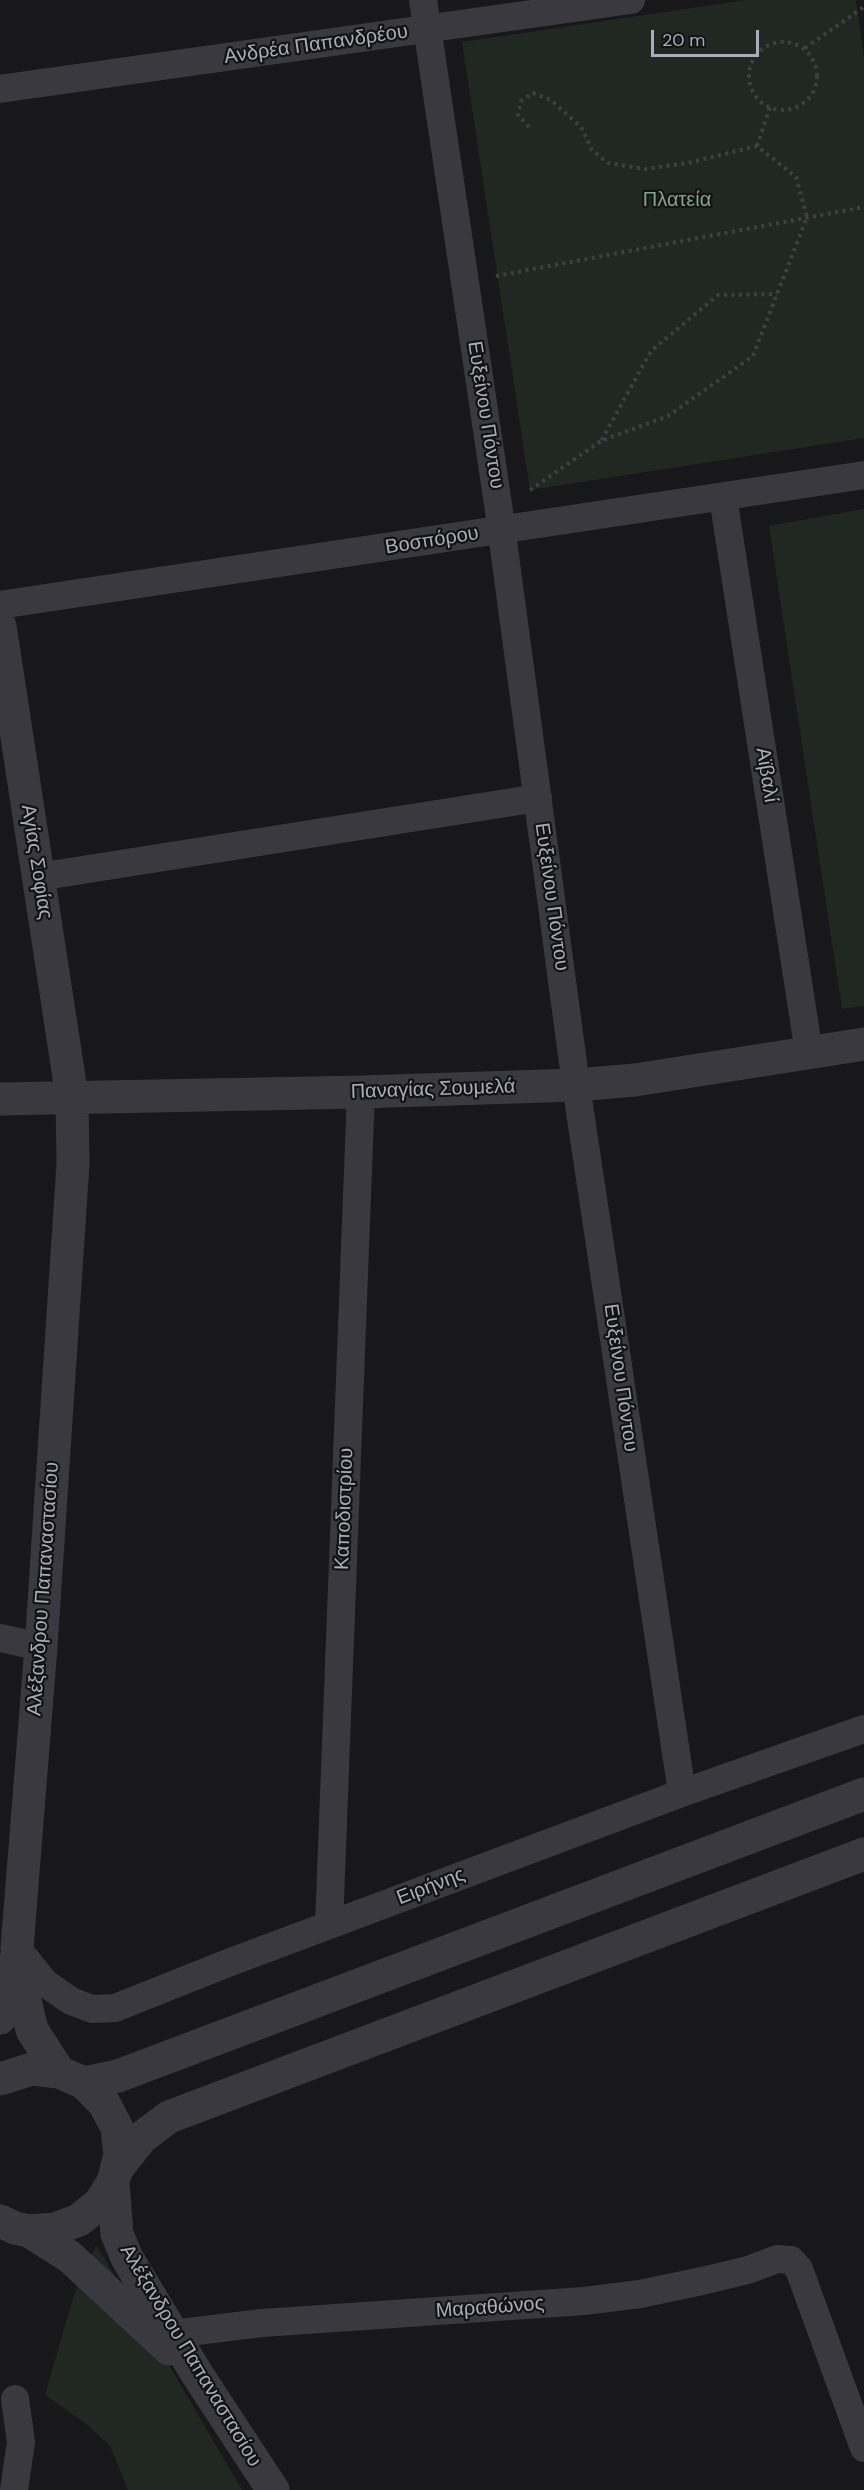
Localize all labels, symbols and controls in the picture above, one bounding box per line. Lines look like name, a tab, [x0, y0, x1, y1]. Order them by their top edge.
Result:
scale bar	[654, 18, 762, 56]
street label: Ανδρέα Παπανδρέου	[223, 20, 409, 70]
text: 20 m	[662, 28, 705, 52]
park label: Πλατεία	[643, 189, 711, 213]
street label: Ευξείνου Πόντου	[461, 339, 509, 491]
street label: Βοσπόρου	[384, 522, 480, 560]
street label: Αϊβαλί	[750, 746, 782, 804]
street label: Αγίας Σοφίας	[15, 803, 57, 921]
street label: Ευξείνου Πόντου	[529, 821, 573, 973]
street label: Παναγίας Σουμελά	[350, 1075, 516, 1105]
street label: Ευξείνου Πόντου	[598, 1302, 642, 1454]
street label: Καποδιστρίου	[331, 1447, 359, 1571]
street label: Αλέξανδρου Παπαναστασίου	[23, 1461, 65, 1717]
street label: Ειρήνης	[394, 1863, 468, 1911]
street label: Αλέξανδρου Παπαναστασίου	[114, 2241, 266, 2471]
street label: Μαραθώνος	[435, 2292, 545, 2324]

